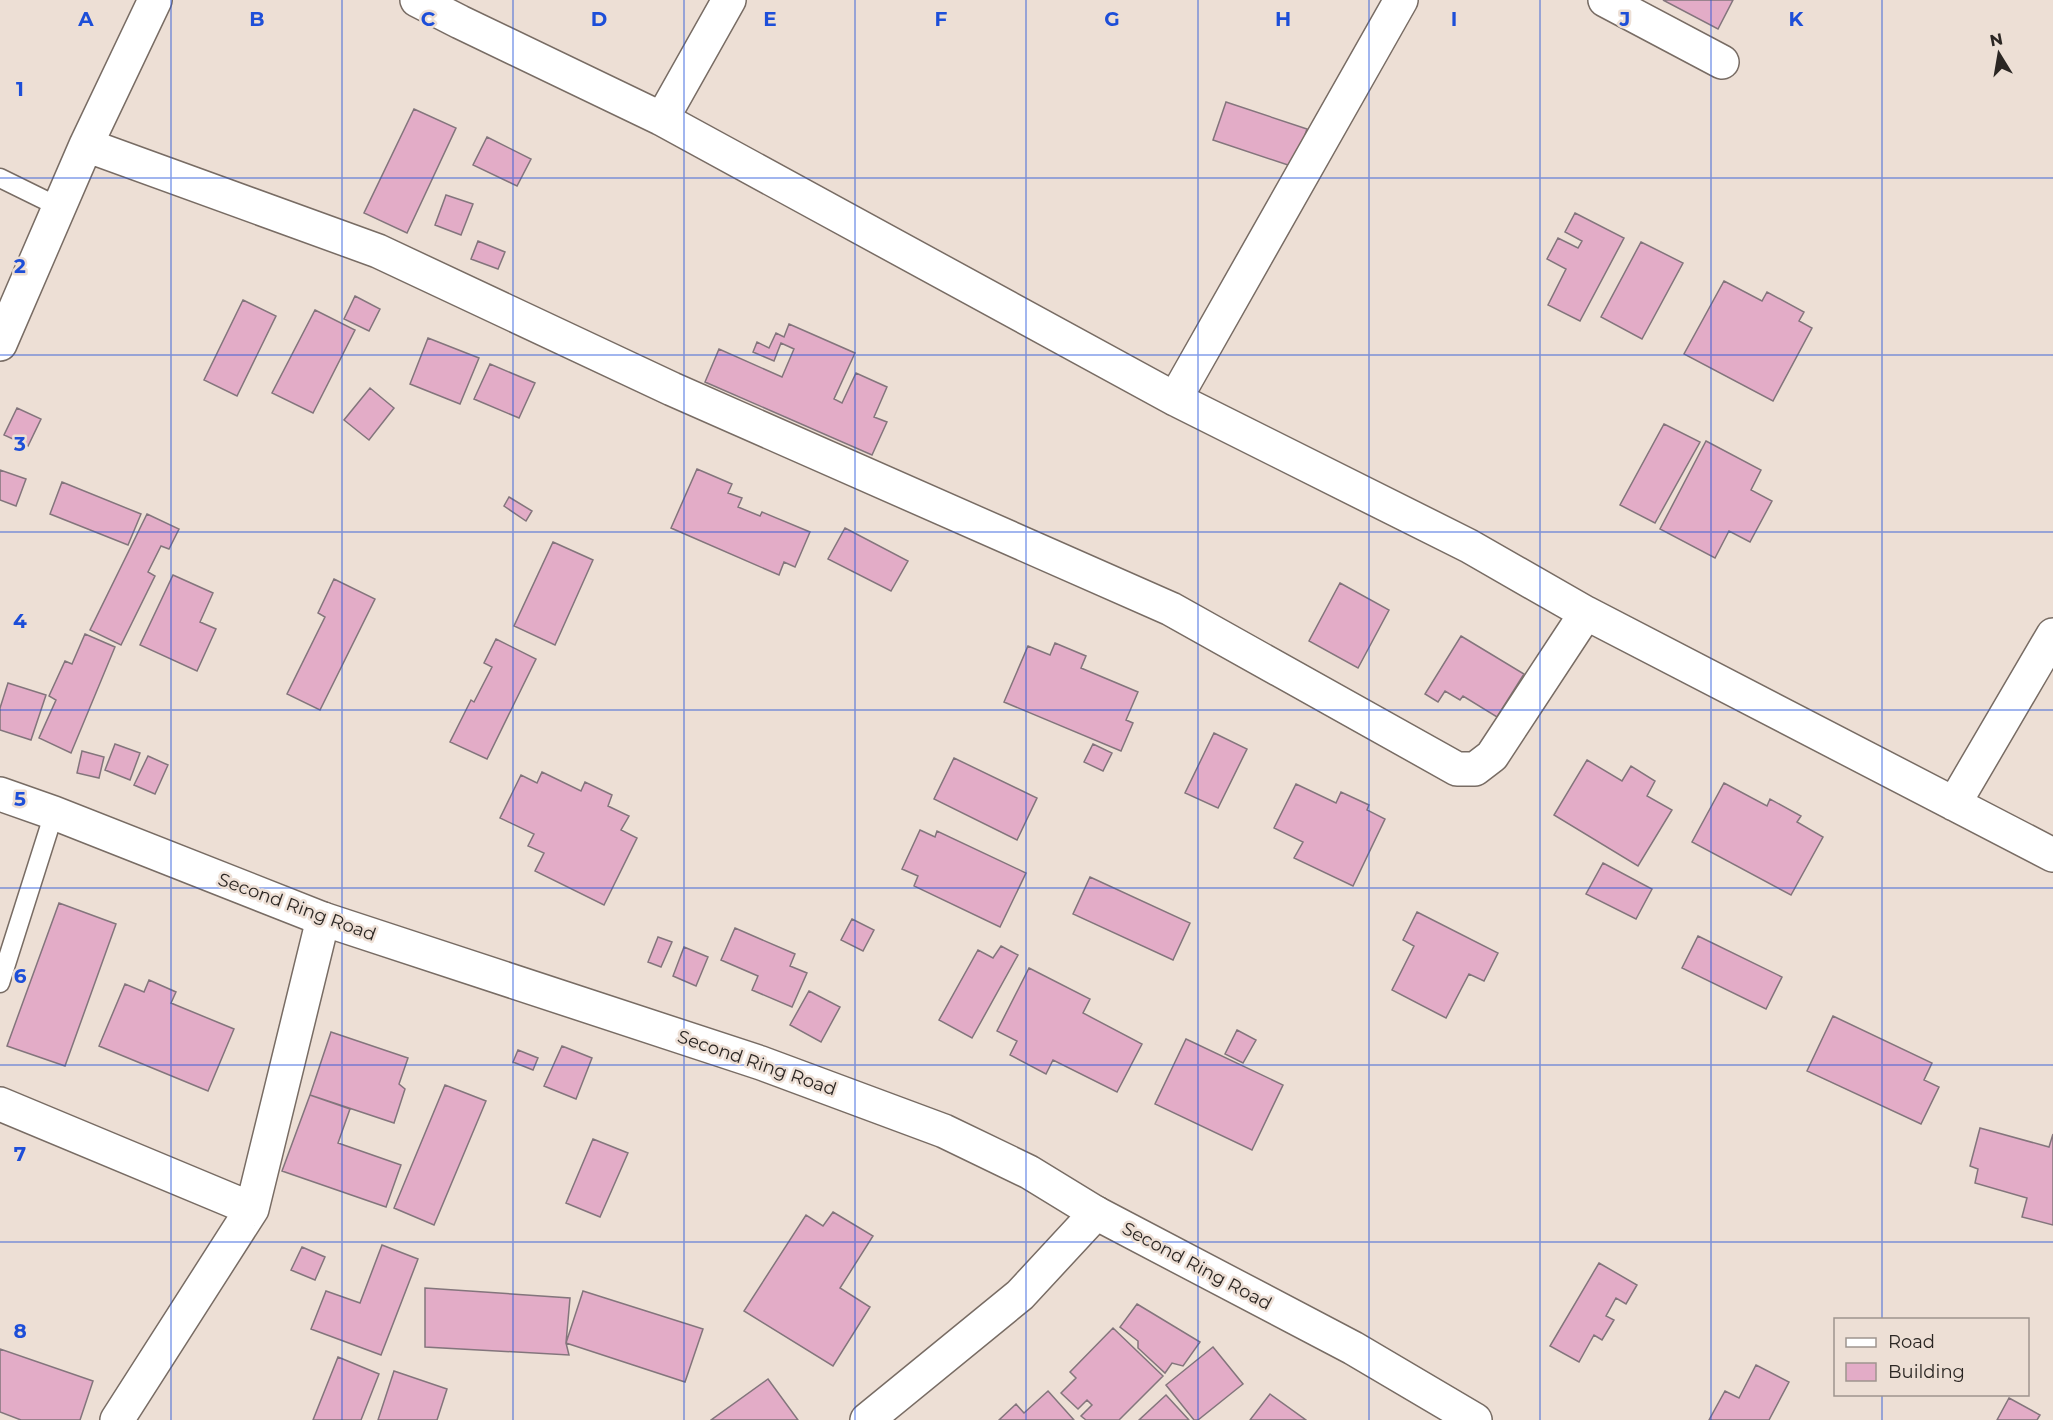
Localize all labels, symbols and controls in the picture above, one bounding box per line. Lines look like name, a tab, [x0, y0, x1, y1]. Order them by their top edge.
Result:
text: A	[77, 7, 94, 31]
text: B	[249, 7, 265, 31]
text: C	[421, 7, 436, 31]
text: D	[591, 7, 607, 31]
text: E	[763, 7, 777, 31]
text: F	[935, 7, 948, 31]
text: G	[1104, 7, 1120, 31]
text: H	[1275, 7, 1291, 31]
text: I	[1451, 7, 1457, 31]
text: J	[1619, 7, 1630, 31]
text: K	[1789, 7, 1805, 31]
north arrow	[1969, 24, 2029, 84]
text: N	[1988, 29, 2004, 50]
text: 1	[16, 77, 24, 101]
text: 2	[14, 254, 26, 278]
text: 3	[13, 432, 26, 456]
text: 4	[13, 609, 27, 633]
text: 5	[14, 787, 26, 811]
street label: Second Ring Road	[215, 868, 379, 946]
text: 6	[14, 964, 27, 988]
street label: Second Ring Road	[675, 1026, 839, 1100]
text: 7	[14, 1142, 26, 1166]
street label: Second Ring Road	[1118, 1217, 1276, 1315]
legend	[1834, 1318, 2029, 1396]
text: 8	[13, 1319, 27, 1343]
text: Road	[1888, 1331, 1935, 1353]
text: Building	[1888, 1361, 1965, 1383]

